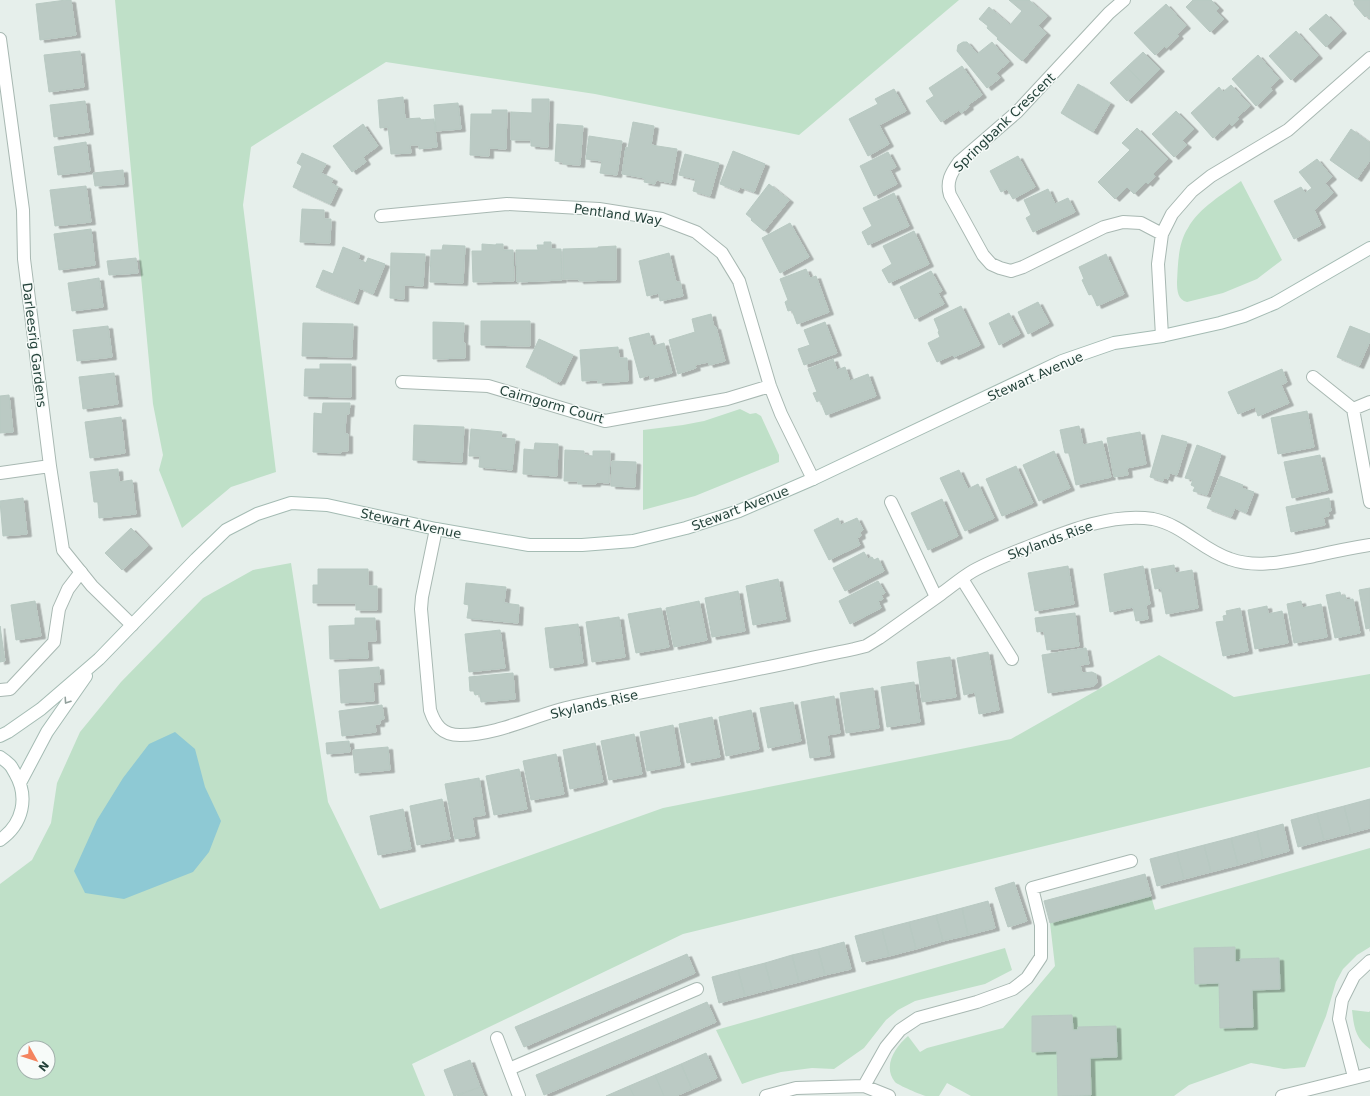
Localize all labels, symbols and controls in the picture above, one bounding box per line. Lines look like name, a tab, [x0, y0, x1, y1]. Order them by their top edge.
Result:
street label: Springbank Crescent	[950, 70, 1058, 175]
street label: Pentland Way	[573, 201, 663, 228]
street label: Darleesrig Gardens	[19, 282, 50, 408]
street label: Stewart Avenue	[985, 349, 1085, 404]
street label: Cairngorm Court	[498, 382, 606, 427]
street label: Stewart Avenue	[689, 483, 791, 534]
street label: Stewart Avenue	[359, 505, 463, 542]
street label: Skylands Rise	[1006, 518, 1095, 563]
street label: Skylands Rise	[549, 687, 639, 722]
one-way arrow	[65, 697, 72, 704]
north arrow	[16, 1040, 56, 1080]
text: N	[35, 1058, 51, 1074]

